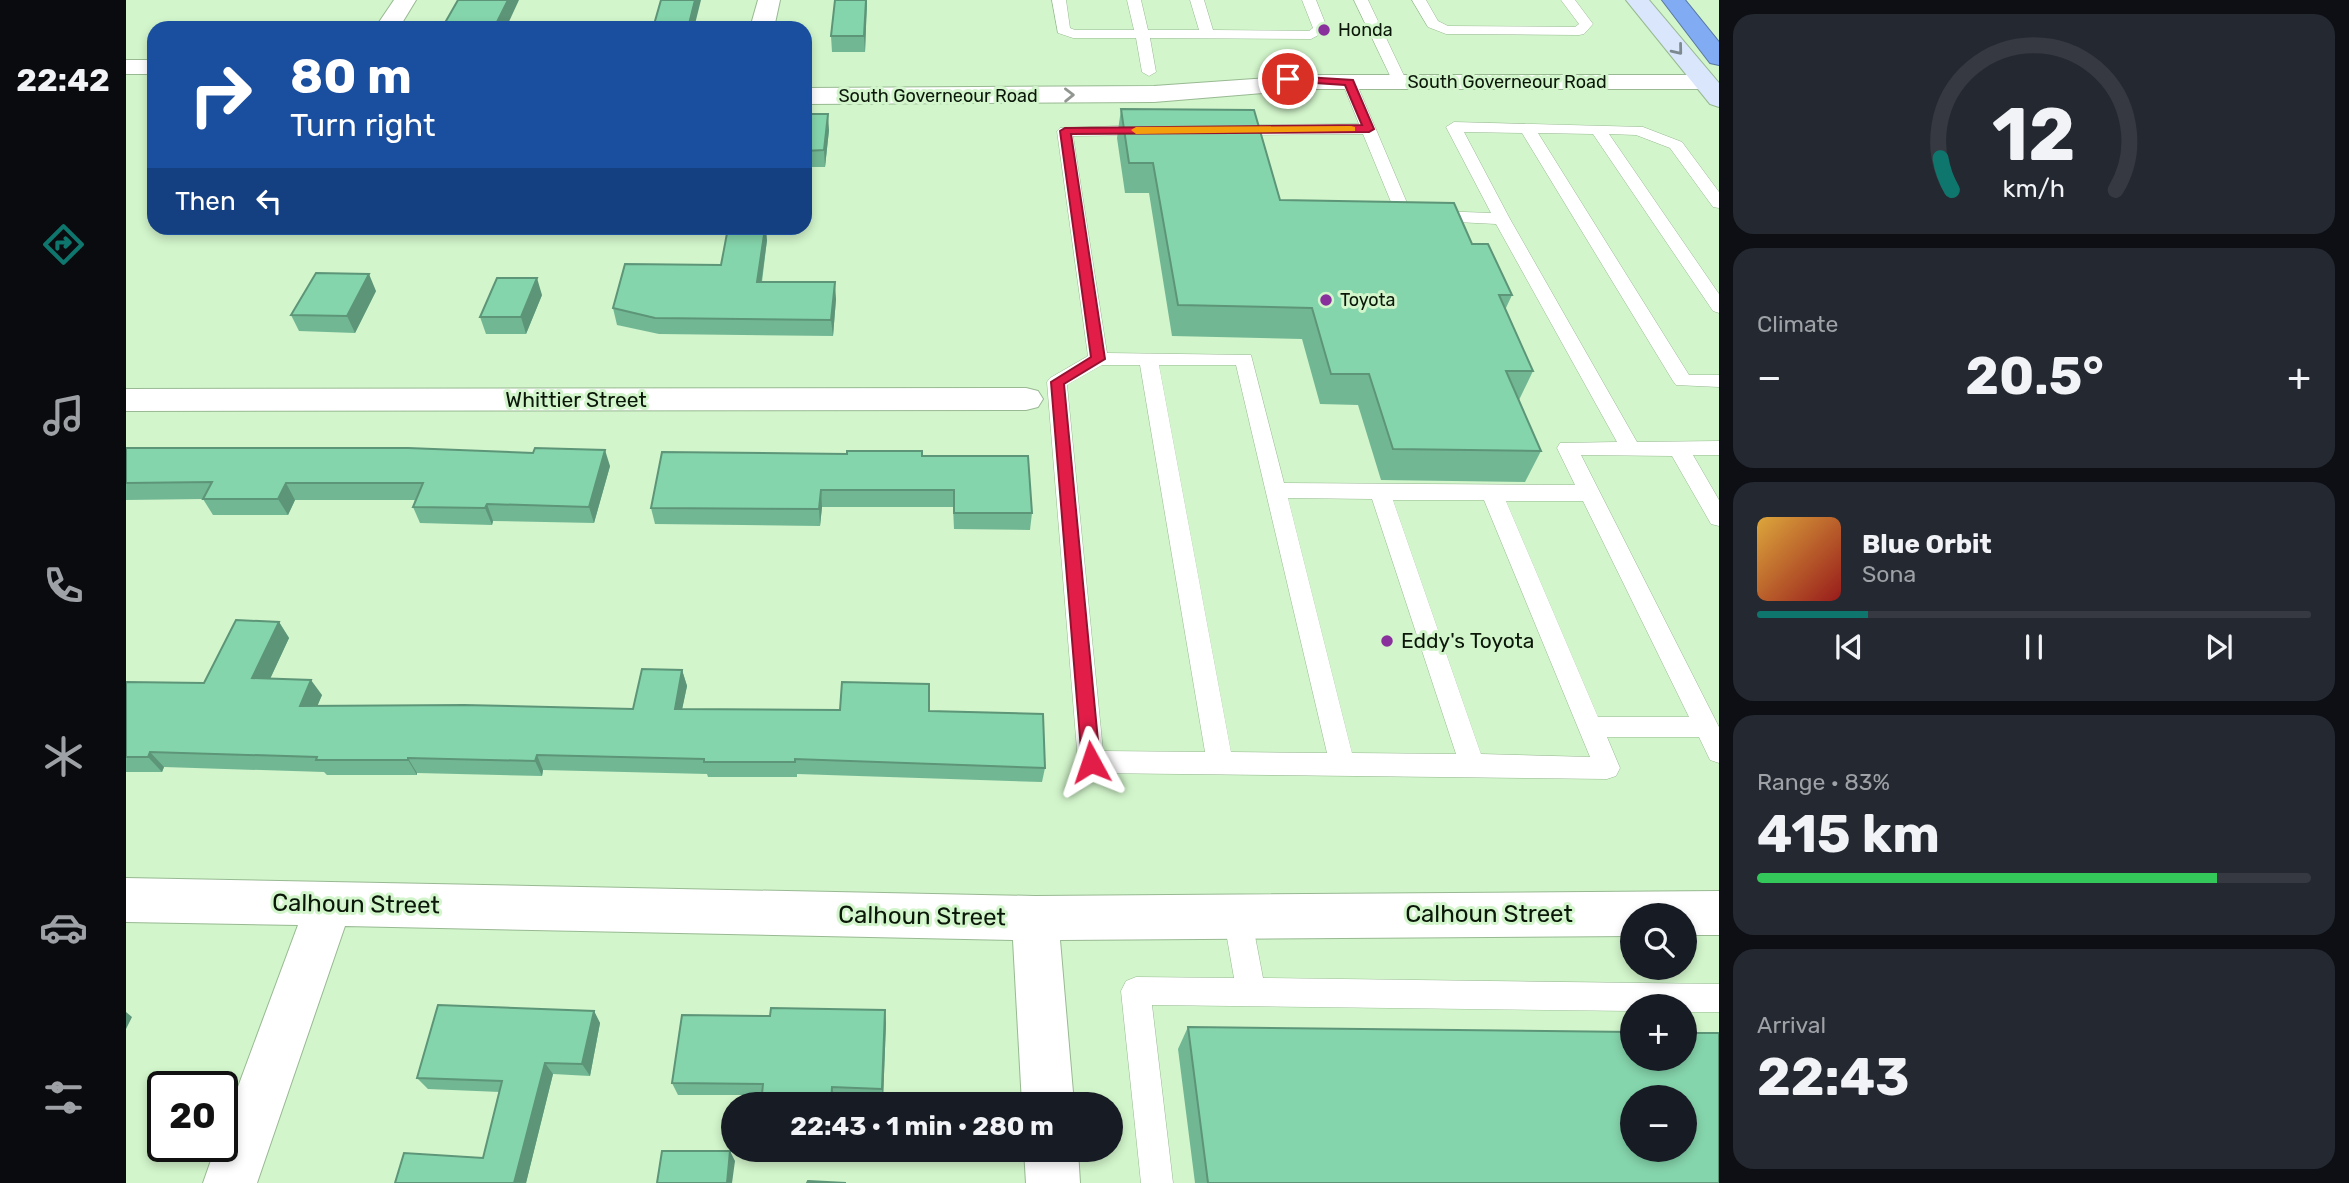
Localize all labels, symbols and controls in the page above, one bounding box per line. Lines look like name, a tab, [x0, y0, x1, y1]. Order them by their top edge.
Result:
place label: Honda	[1338, 19, 1393, 41]
marker: Honda	[1316, 22, 1332, 38]
one-way arrow	[1670, 41, 1682, 54]
text: 80 m	[290, 47, 412, 105]
icon: right	[175, 49, 266, 140]
pin	[1258, 49, 1318, 109]
icon: arrive	[1269, 60, 1307, 98]
text: 22:42	[16, 61, 110, 99]
street label: South Governeour Road	[1407, 71, 1607, 93]
street label: South Governeour Road	[838, 85, 1038, 107]
one-way arrow	[1064, 87, 1075, 103]
text: 12	[1992, 92, 2076, 178]
text: Turn right	[290, 106, 435, 144]
text: km/h	[2003, 174, 2065, 203]
icon: left	[250, 182, 288, 220]
text: Then	[175, 186, 236, 217]
icon: directions	[39, 220, 88, 269]
place label: Toyota	[1340, 289, 1396, 311]
marker: Toyota	[1318, 292, 1334, 308]
text: Climate	[1757, 310, 1838, 338]
text: 20.5°	[1965, 345, 2104, 407]
text: −	[1757, 354, 1782, 400]
text: +	[2287, 354, 2311, 400]
street label: Whittier Street	[505, 387, 647, 412]
icon: music	[39, 391, 88, 440]
text: Blue Orbit	[1862, 529, 1992, 560]
text: Sona	[1862, 560, 1916, 588]
icon: phone	[39, 561, 88, 610]
place label: Eddy's Toyota	[1401, 628, 1534, 653]
icon: previous	[1830, 628, 1868, 666]
icon: pause	[2015, 628, 2053, 666]
icon: next	[2200, 628, 2238, 666]
marker: Eddy's Toyota	[1379, 633, 1395, 649]
position arrow	[1054, 725, 1128, 799]
icon: climate	[39, 732, 88, 781]
text: Range · 83%	[1757, 768, 1890, 796]
text: 415 km	[1757, 803, 1940, 865]
street label: Calhoun Street	[272, 889, 440, 919]
street label: Calhoun Street	[1405, 900, 1573, 928]
street label: Calhoun Street	[838, 901, 1006, 931]
icon: car	[39, 903, 88, 952]
map controls	[1620, 903, 1697, 1162]
button: search	[1620, 903, 1697, 980]
button: +	[1620, 994, 1697, 1071]
text: Arrival	[1757, 1011, 1826, 1039]
text: 22:43	[1757, 1046, 1910, 1108]
speed limit sign: 20	[147, 1071, 238, 1162]
icon: filters	[39, 1073, 88, 1122]
button: −	[1620, 1085, 1697, 1162]
text: 22:43 · 1 min · 280 m	[790, 1111, 1054, 1142]

